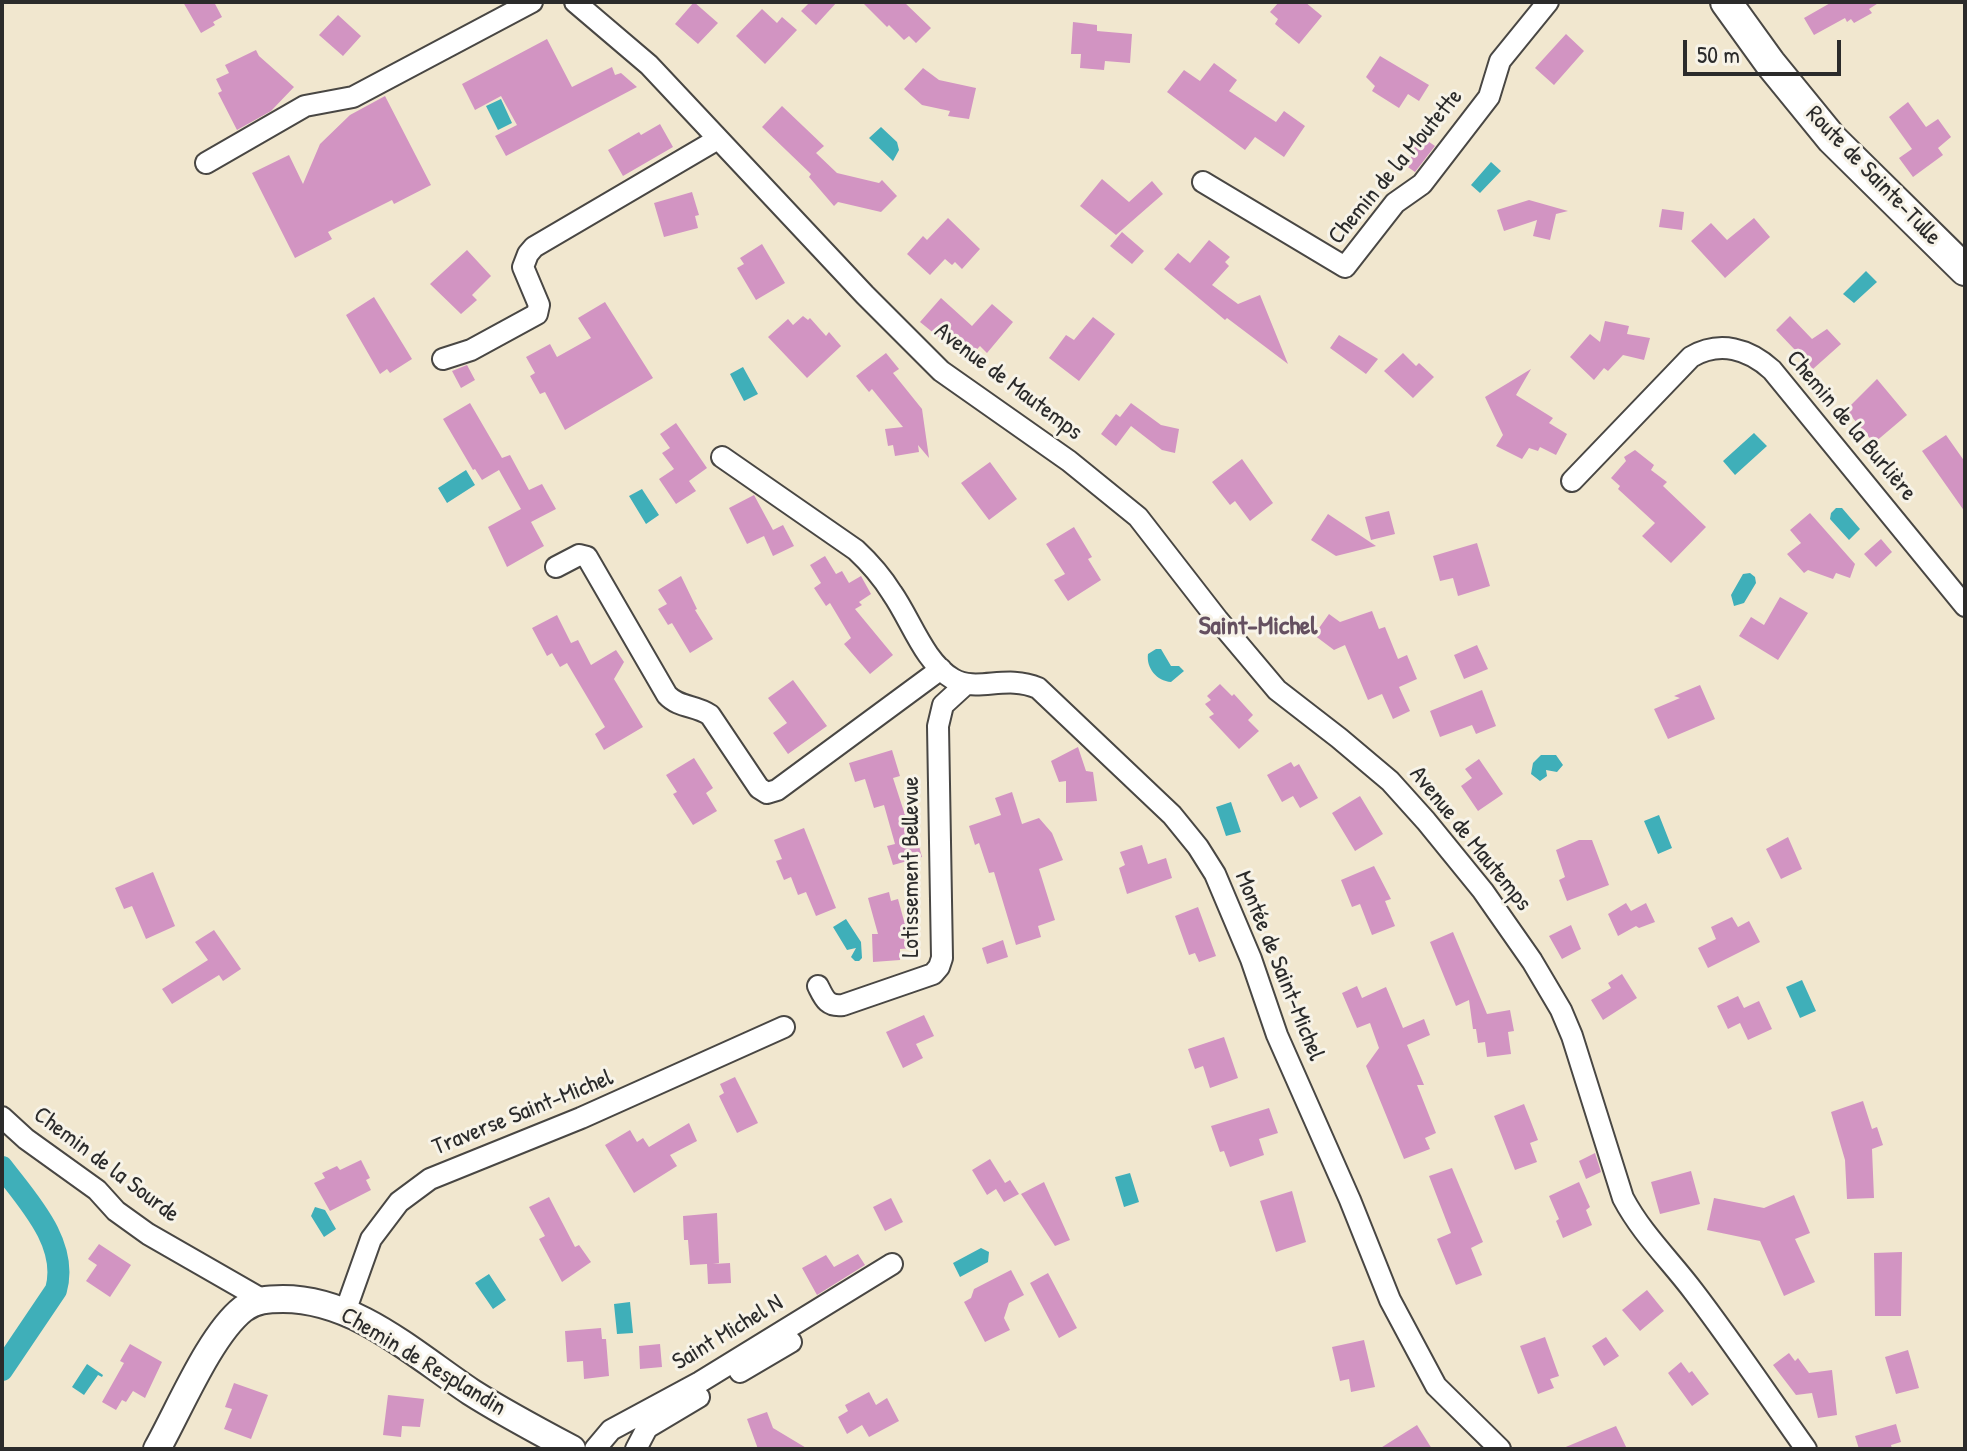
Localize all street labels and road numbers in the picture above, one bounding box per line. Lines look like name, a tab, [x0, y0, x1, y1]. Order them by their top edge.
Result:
street label: Chemin de la Moutette	[1323, 83, 1469, 251]
street label: Route de Sainte-Tulle	[1799, 100, 1947, 252]
street label: Avenue de Mautemps	[928, 317, 1088, 447]
street label: Chemin de la Burlière	[1780, 345, 1922, 507]
street label: Avenue de Mautemps	[1403, 761, 1537, 917]
street label: Lotissement Bellevue	[898, 776, 926, 958]
street label: Montée de Saint-Michel	[1228, 867, 1330, 1065]
street label: Traverse Saint-Michel	[429, 1064, 617, 1162]
street label: Chemin de la Sourde	[27, 1101, 185, 1229]
street label: Saint Michel N	[668, 1289, 788, 1377]
street label: Chemin de Resplandin	[335, 1301, 511, 1423]

